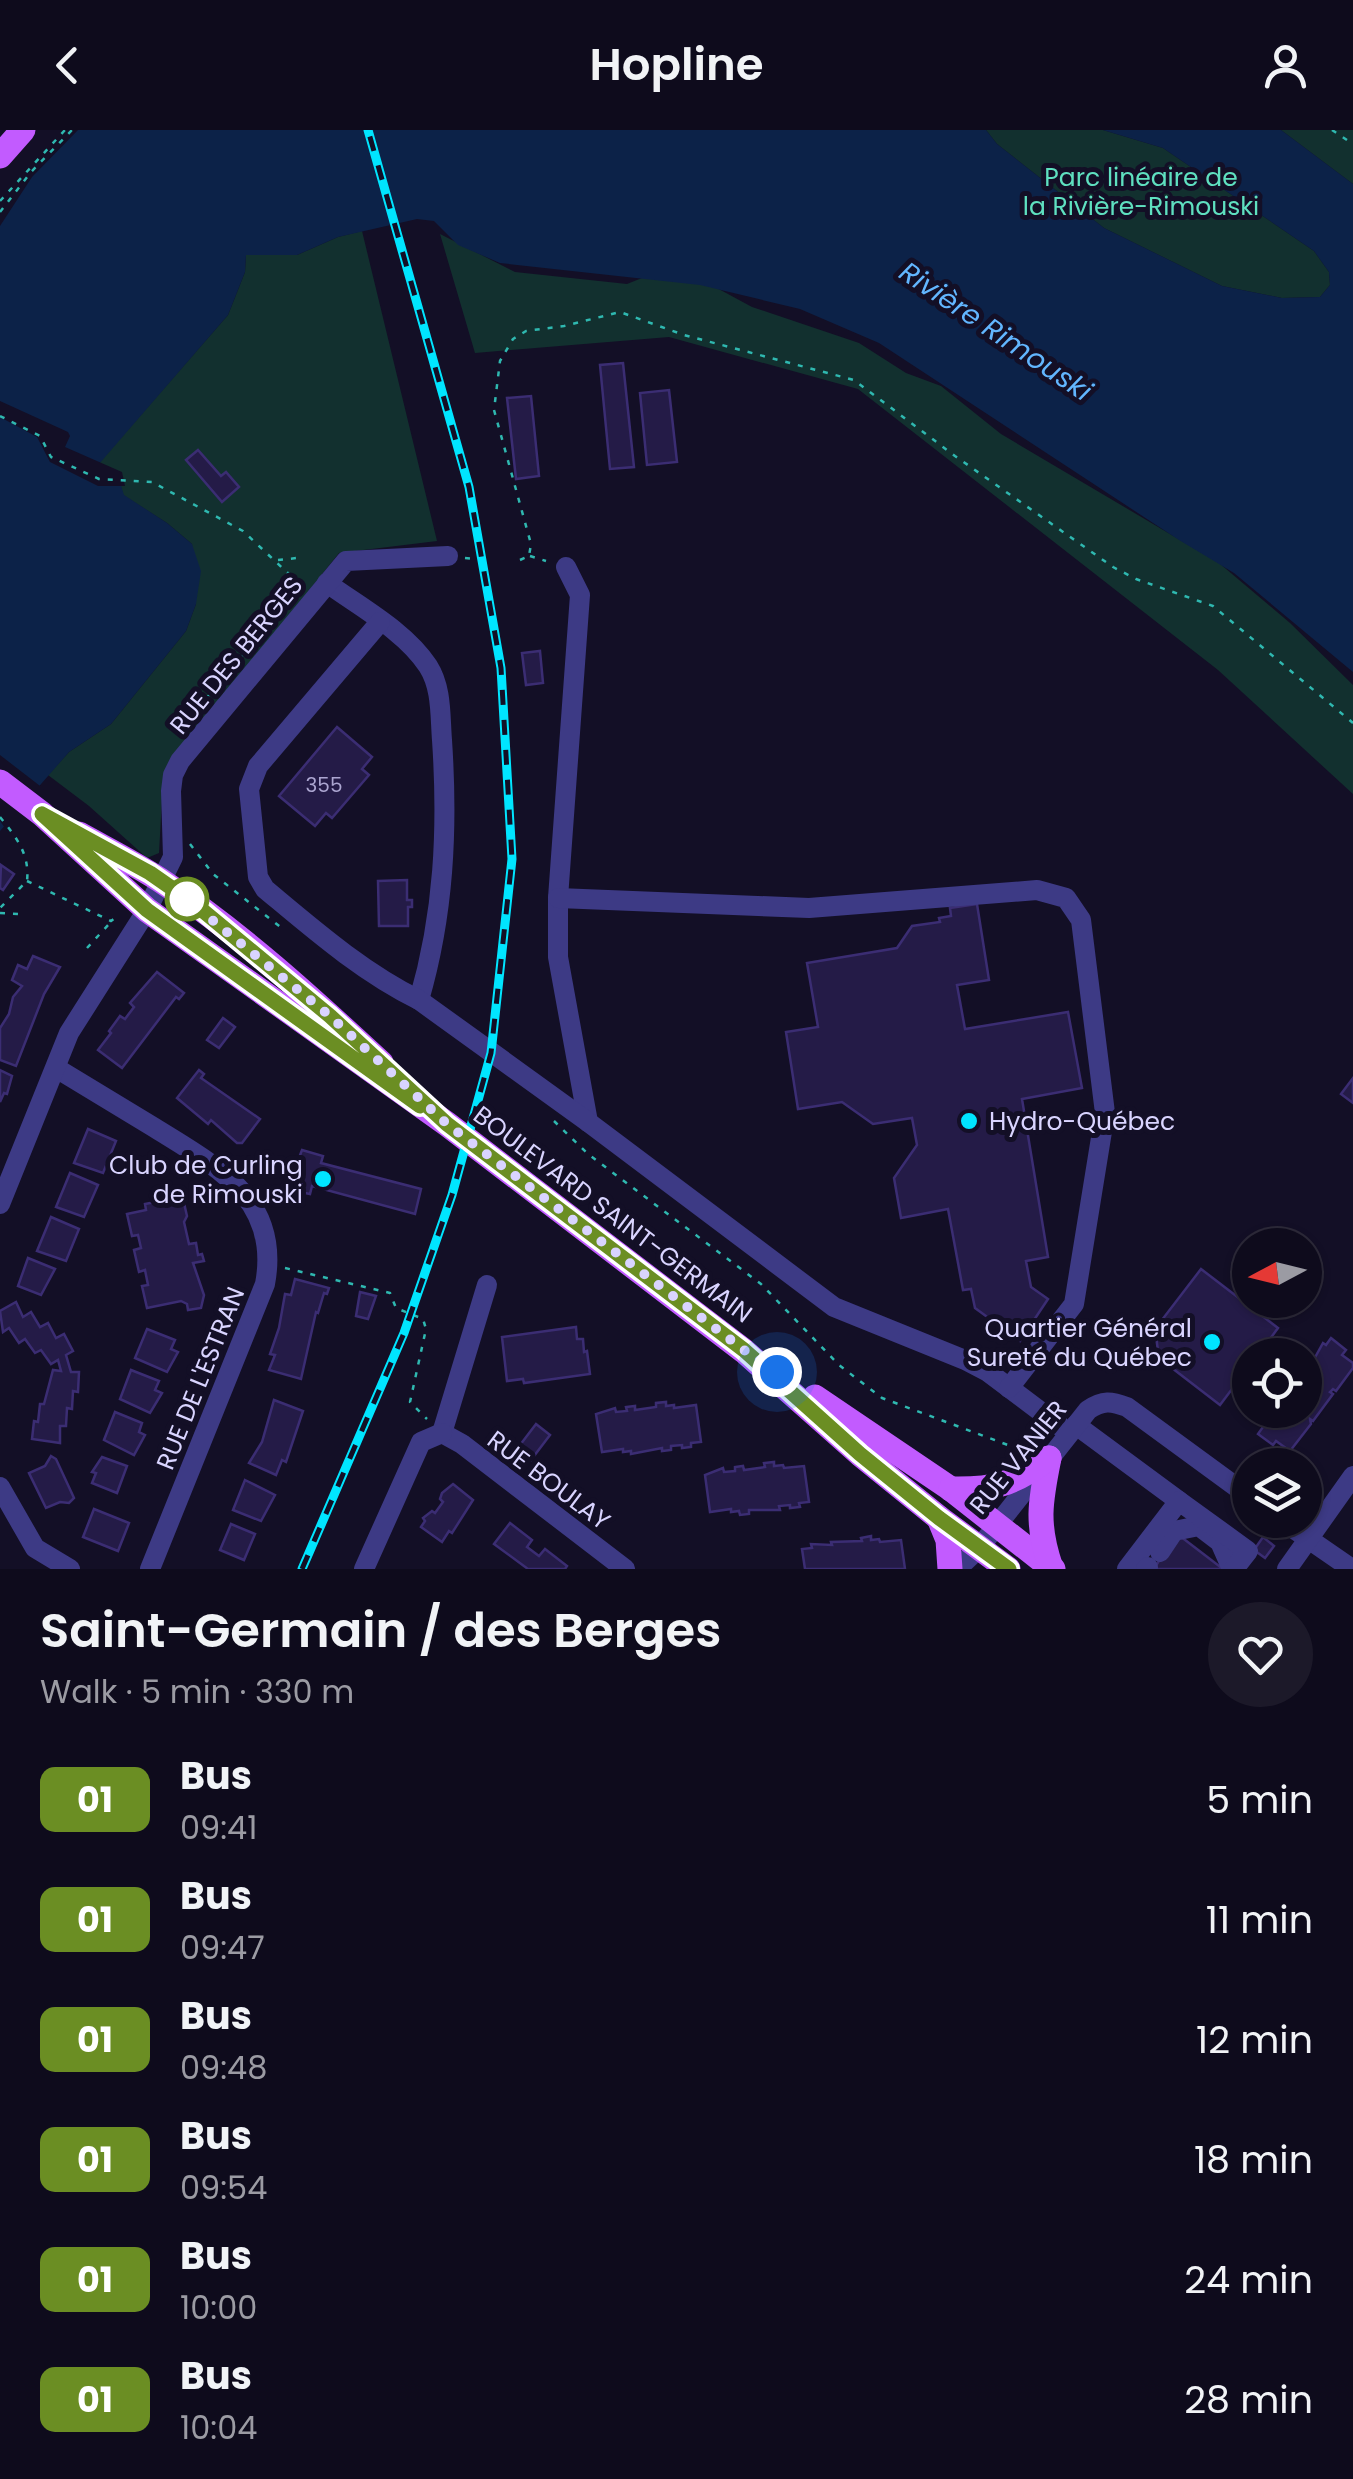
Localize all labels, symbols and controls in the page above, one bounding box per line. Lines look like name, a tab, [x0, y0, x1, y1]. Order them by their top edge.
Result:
text: Hopline	[589, 33, 764, 96]
icon: back	[40, 38, 95, 93]
icon: person	[1258, 38, 1313, 93]
park label: Parc linéaire de la Rivière-Rimouski	[1023, 160, 1259, 224]
water label: Rivière Rimouski	[892, 252, 1101, 411]
street label: RUE DES BERGES	[162, 569, 311, 742]
house number: 355	[306, 771, 342, 799]
unlabelled marker	[166, 878, 208, 920]
street label: BOULEVARD SAINT-GERMAIN	[466, 1098, 759, 1331]
place label: Hydro-Québec	[989, 1104, 1175, 1139]
marker: Hydro-Québec	[958, 1110, 980, 1132]
place label: Club de Curling de Rimouski	[109, 1148, 303, 1212]
marker: Club de Curling de Rimouski	[312, 1168, 334, 1190]
north arrow	[1232, 1228, 1322, 1318]
map controls	[1232, 1228, 1322, 1538]
street label: RUE DE L'ESTRAN	[148, 1282, 253, 1475]
place label: Quartier Général Sureté du Québec	[967, 1311, 1192, 1375]
marker: Quartier Général Sureté du Québec	[1201, 1331, 1223, 1353]
button: locate	[1232, 1338, 1322, 1428]
your location	[752, 1347, 802, 1397]
street label: RUE VANIER	[962, 1393, 1075, 1522]
street label: RUE BOULAY	[480, 1423, 618, 1538]
button: layers	[1232, 1448, 1322, 1538]
text: Saint-Germain / des Berges	[40, 1597, 721, 1664]
button: heart	[1208, 1602, 1313, 1707]
text: Walk · 5 min · 330 m	[40, 1669, 354, 1714]
text: Bus	[180, 1749, 252, 1802]
text: 5 min	[1206, 1773, 1313, 1826]
text: 01	[77, 1775, 113, 1824]
text: 09:41	[180, 1805, 257, 1850]
text: Bus	[180, 1869, 252, 1922]
text: 11 min	[1206, 1893, 1313, 1946]
text: 01	[77, 1895, 113, 1944]
text: 09:47	[180, 1925, 265, 1970]
text: Bus	[180, 1989, 252, 2042]
text: 12 min	[1196, 2013, 1313, 2066]
text: 01	[77, 2015, 113, 2064]
text: 09:48	[180, 2045, 267, 2090]
text: Bus	[180, 2109, 252, 2162]
text: 18 min	[1194, 2133, 1313, 2186]
text: 01	[77, 2135, 113, 2184]
text: 09:54	[180, 2165, 267, 2210]
text: Bus	[180, 2229, 252, 2282]
text: 24 min	[1184, 2253, 1313, 2306]
text: 01	[77, 2255, 113, 2304]
text: 10:00	[180, 2285, 257, 2330]
text: Bus	[180, 2349, 252, 2402]
text: 28 min	[1184, 2373, 1313, 2426]
text: 01	[77, 2375, 113, 2424]
text: 10:04	[180, 2405, 257, 2450]

